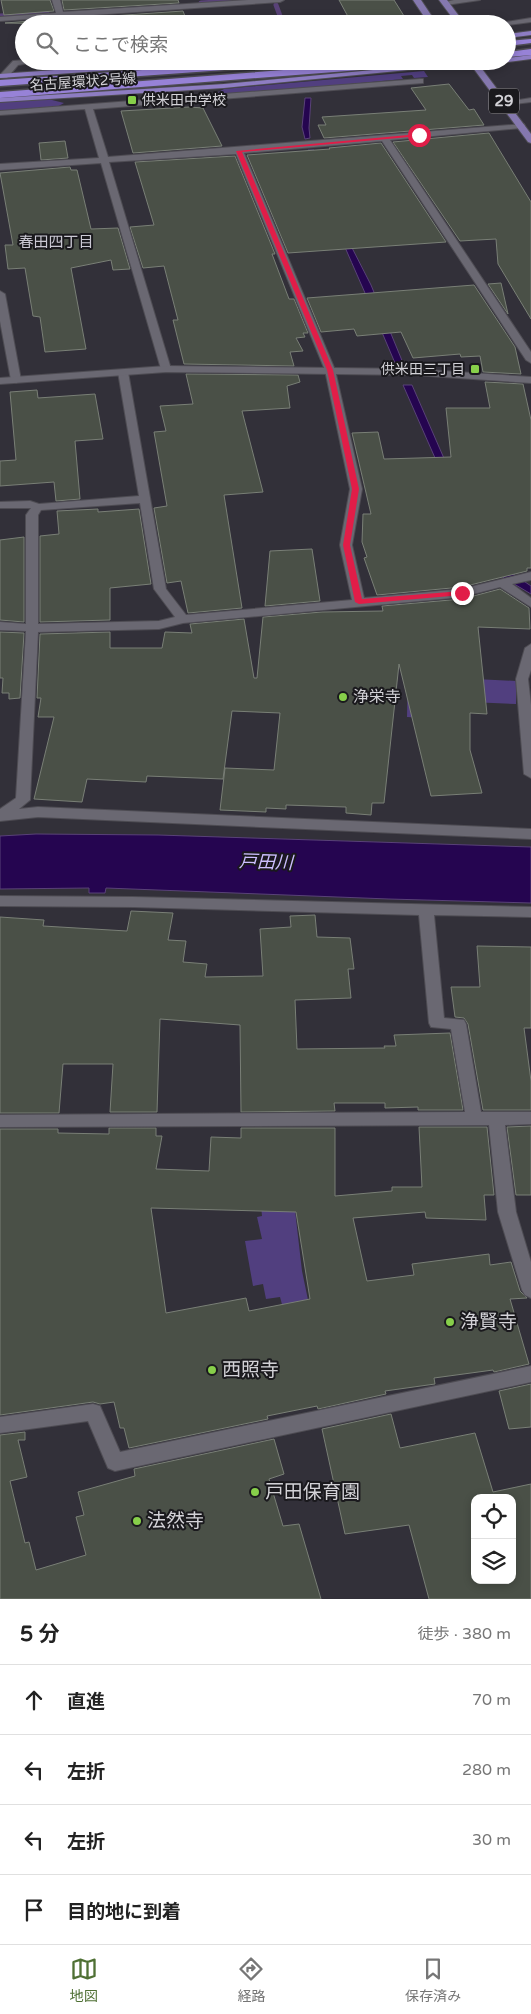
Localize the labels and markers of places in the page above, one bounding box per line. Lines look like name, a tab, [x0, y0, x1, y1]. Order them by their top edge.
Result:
place label: 供米田中学校	[142, 92, 226, 109]
marker: 供米田中学校	[126, 94, 138, 106]
place label: 供米田三丁目	[381, 361, 465, 378]
marker: 供米田三丁目	[469, 363, 481, 375]
place label: 浄栄寺	[353, 687, 401, 707]
marker: 浄栄寺	[337, 691, 349, 703]
place label: 浄賢寺	[460, 1311, 517, 1333]
marker: 浄賢寺	[444, 1316, 456, 1328]
place label: 西照寺	[222, 1359, 279, 1381]
marker: 西照寺	[206, 1364, 218, 1376]
place label: 戸田保育園	[265, 1481, 360, 1503]
marker: 戸田保育園	[249, 1486, 261, 1498]
place label: 法然寺	[147, 1510, 204, 1532]
marker: 法然寺	[131, 1515, 143, 1527]

